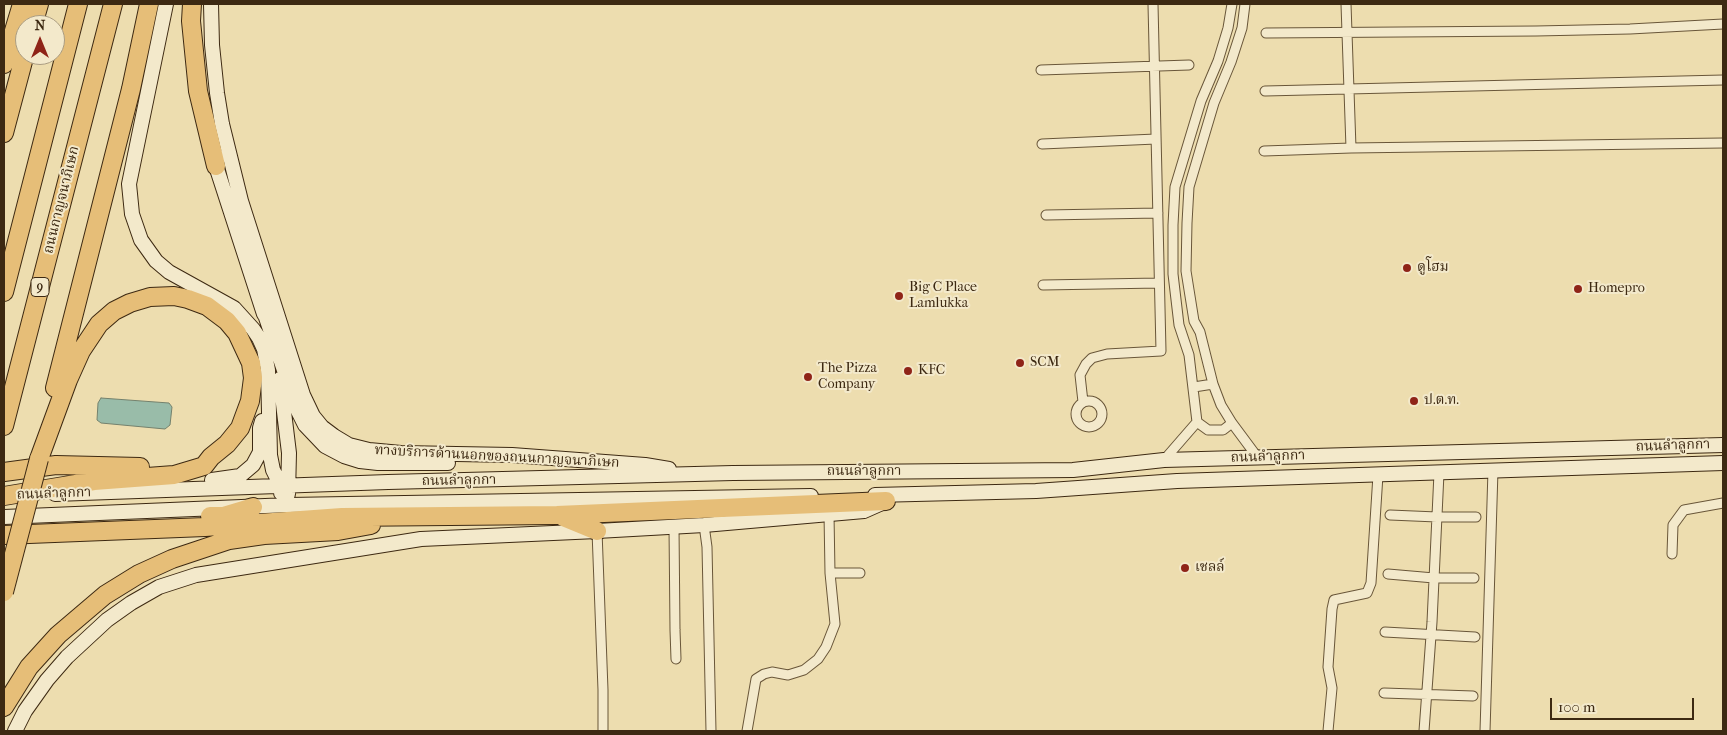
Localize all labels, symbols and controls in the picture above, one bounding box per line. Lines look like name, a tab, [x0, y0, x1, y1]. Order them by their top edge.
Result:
north arrow	[15, 15, 65, 65]
text: N	[35, 17, 45, 34]
street label: ถนนกาญจนาภิเษก	[41, 144, 83, 256]
place label: ดูโฮม	[1417, 260, 1449, 276]
marker: ดูโฮม	[1401, 262, 1413, 274]
road number: 9	[31, 278, 49, 296]
place label: Big C Place Lamlukka	[909, 280, 977, 312]
place label: Homepro	[1588, 281, 1645, 297]
marker: Homepro	[1572, 283, 1584, 295]
marker: Big C Place Lamlukka	[893, 290, 905, 302]
place label: SCM	[1030, 355, 1059, 371]
marker: SCM	[1014, 357, 1026, 369]
place label: The Pizza Company	[818, 361, 877, 394]
place label: KFC	[918, 363, 945, 379]
marker: KFC	[902, 365, 914, 377]
marker: The Pizza Company	[802, 371, 814, 383]
place label: ป.ต.ท.	[1424, 393, 1459, 409]
marker: ป.ต.ท.	[1408, 395, 1420, 407]
street label: ถนนลำลูกกา	[1635, 436, 1711, 456]
street label: ทางบริการด้านนอกของถนนกาญจนาภิเษก	[374, 442, 620, 472]
street label: ถนนลำลูกกา	[1230, 447, 1306, 467]
street label: ถนนลำลูกกา	[827, 464, 901, 480]
street label: ถนนลำลูกกา	[422, 472, 496, 490]
street label: ถนนลำลูกกา	[16, 484, 92, 504]
place label: เชลล์	[1195, 560, 1225, 576]
marker: เชลล์	[1179, 562, 1191, 574]
scale bar	[1552, 688, 1696, 720]
text: 100 m	[1558, 698, 1596, 716]

